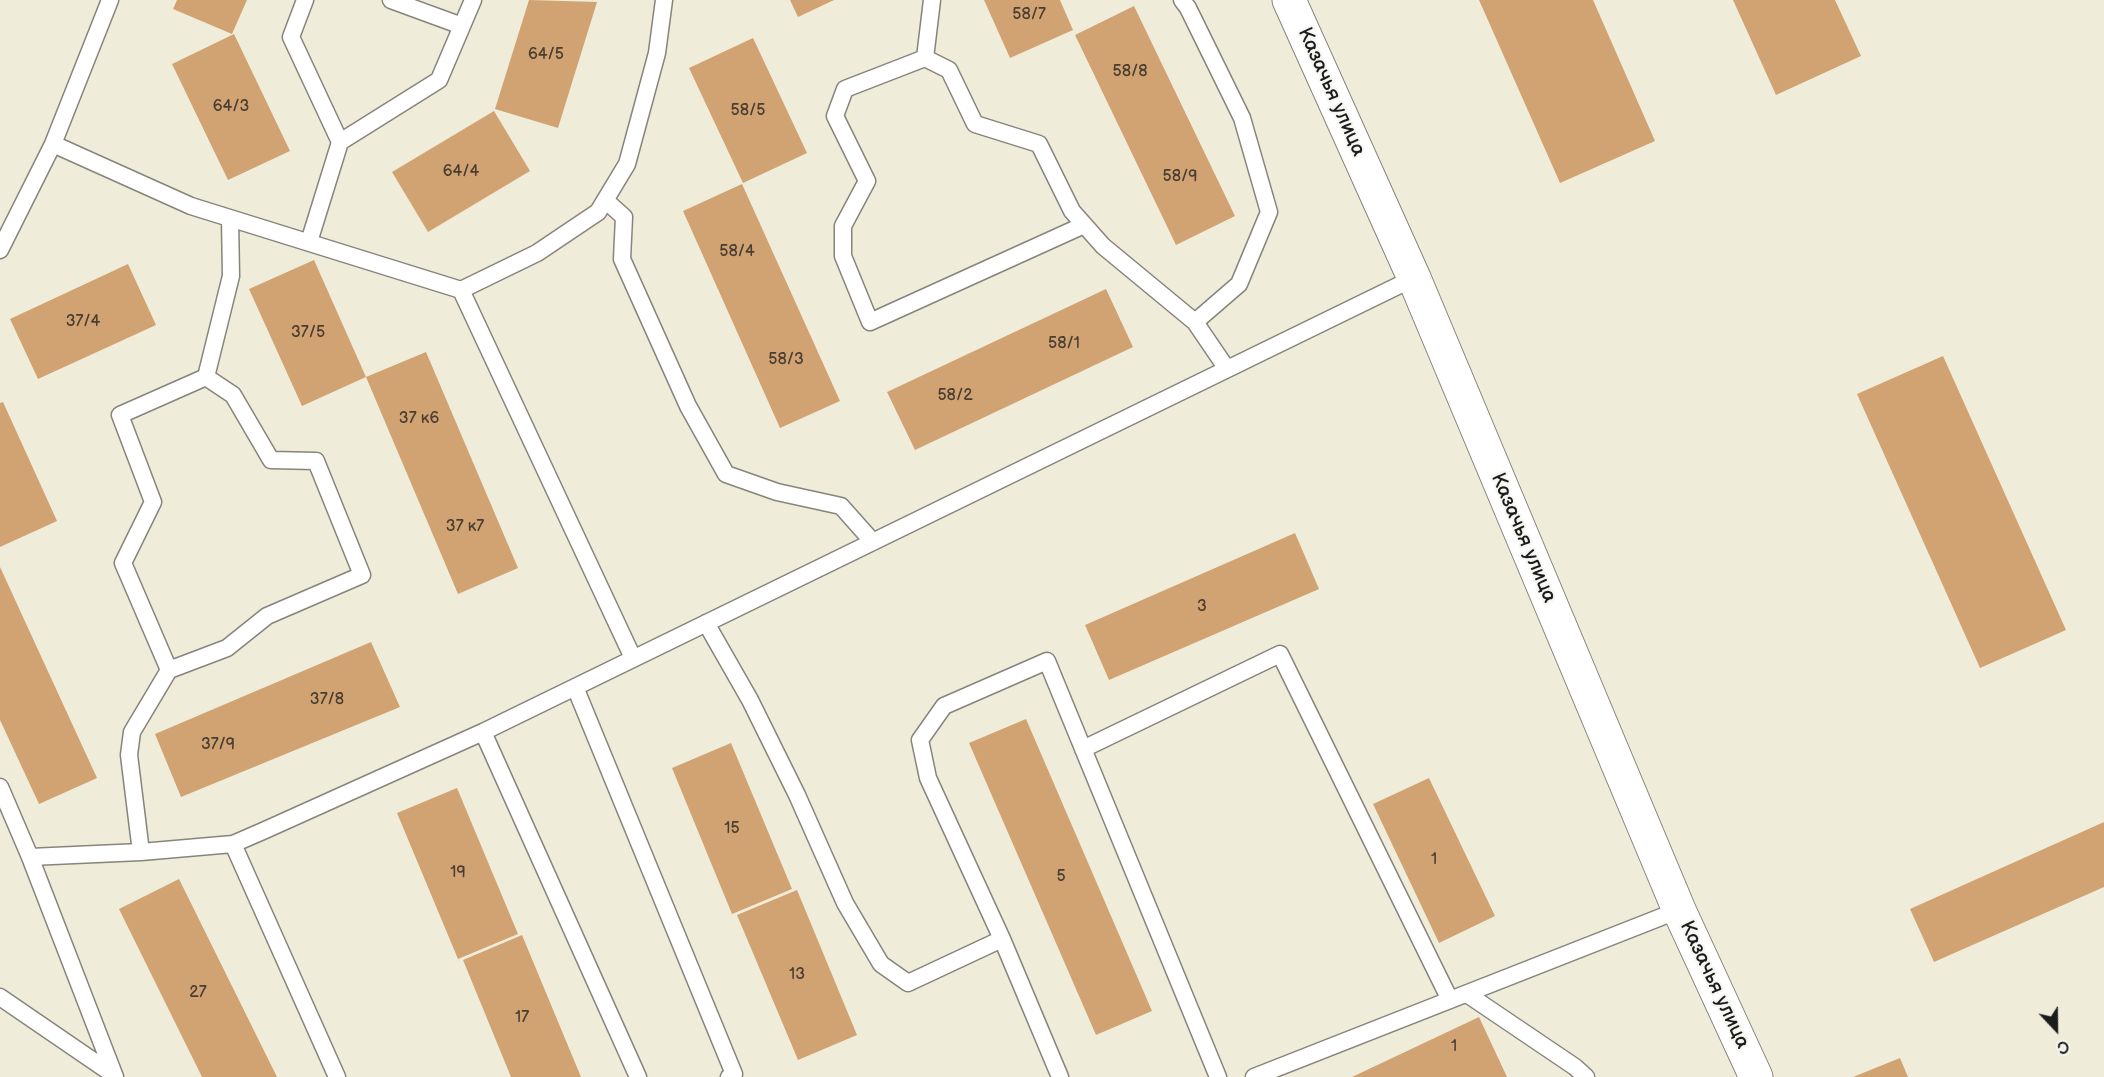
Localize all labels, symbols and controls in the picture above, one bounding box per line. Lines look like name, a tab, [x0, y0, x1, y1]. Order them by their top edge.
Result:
house number: 58/7	[1012, 5, 1046, 25]
street label: Казачья улица	[1292, 24, 1370, 160]
house number: 64/5	[528, 45, 564, 65]
house number: 58/8	[1112, 62, 1148, 82]
house number: 64/3	[213, 97, 249, 117]
house number: 58/5	[731, 101, 765, 121]
house number: 64/4	[443, 162, 479, 182]
house number: 58/9	[1163, 167, 1197, 187]
house number: 58/4	[719, 242, 755, 262]
house number: 37/4	[66, 312, 100, 332]
house number: 37/5	[291, 323, 325, 343]
house number: 58/1	[1048, 334, 1080, 354]
house number: 58/3	[768, 350, 804, 370]
house number: 58/2	[937, 386, 973, 406]
house number: 37 к6	[399, 409, 439, 429]
street label: Казачья улица	[1485, 470, 1561, 606]
house number: 37 к7	[446, 517, 484, 537]
house number: 3	[1197, 597, 1207, 617]
house number: 37/8	[310, 690, 344, 710]
house number: 37/9	[201, 735, 235, 755]
house number: 15	[724, 819, 740, 839]
house number: 1	[1431, 850, 1437, 870]
house number: 19	[450, 863, 466, 883]
house number: 5	[1056, 867, 1066, 887]
street label: Казачья улица	[1674, 917, 1754, 1053]
house number: 13	[789, 965, 805, 985]
house number: 27	[189, 983, 207, 1003]
north arrow	[2026, 999, 2086, 1059]
house number: 17	[515, 1008, 529, 1028]
text: С	[2054, 1035, 2072, 1057]
house number: 1	[1451, 1037, 1457, 1057]

